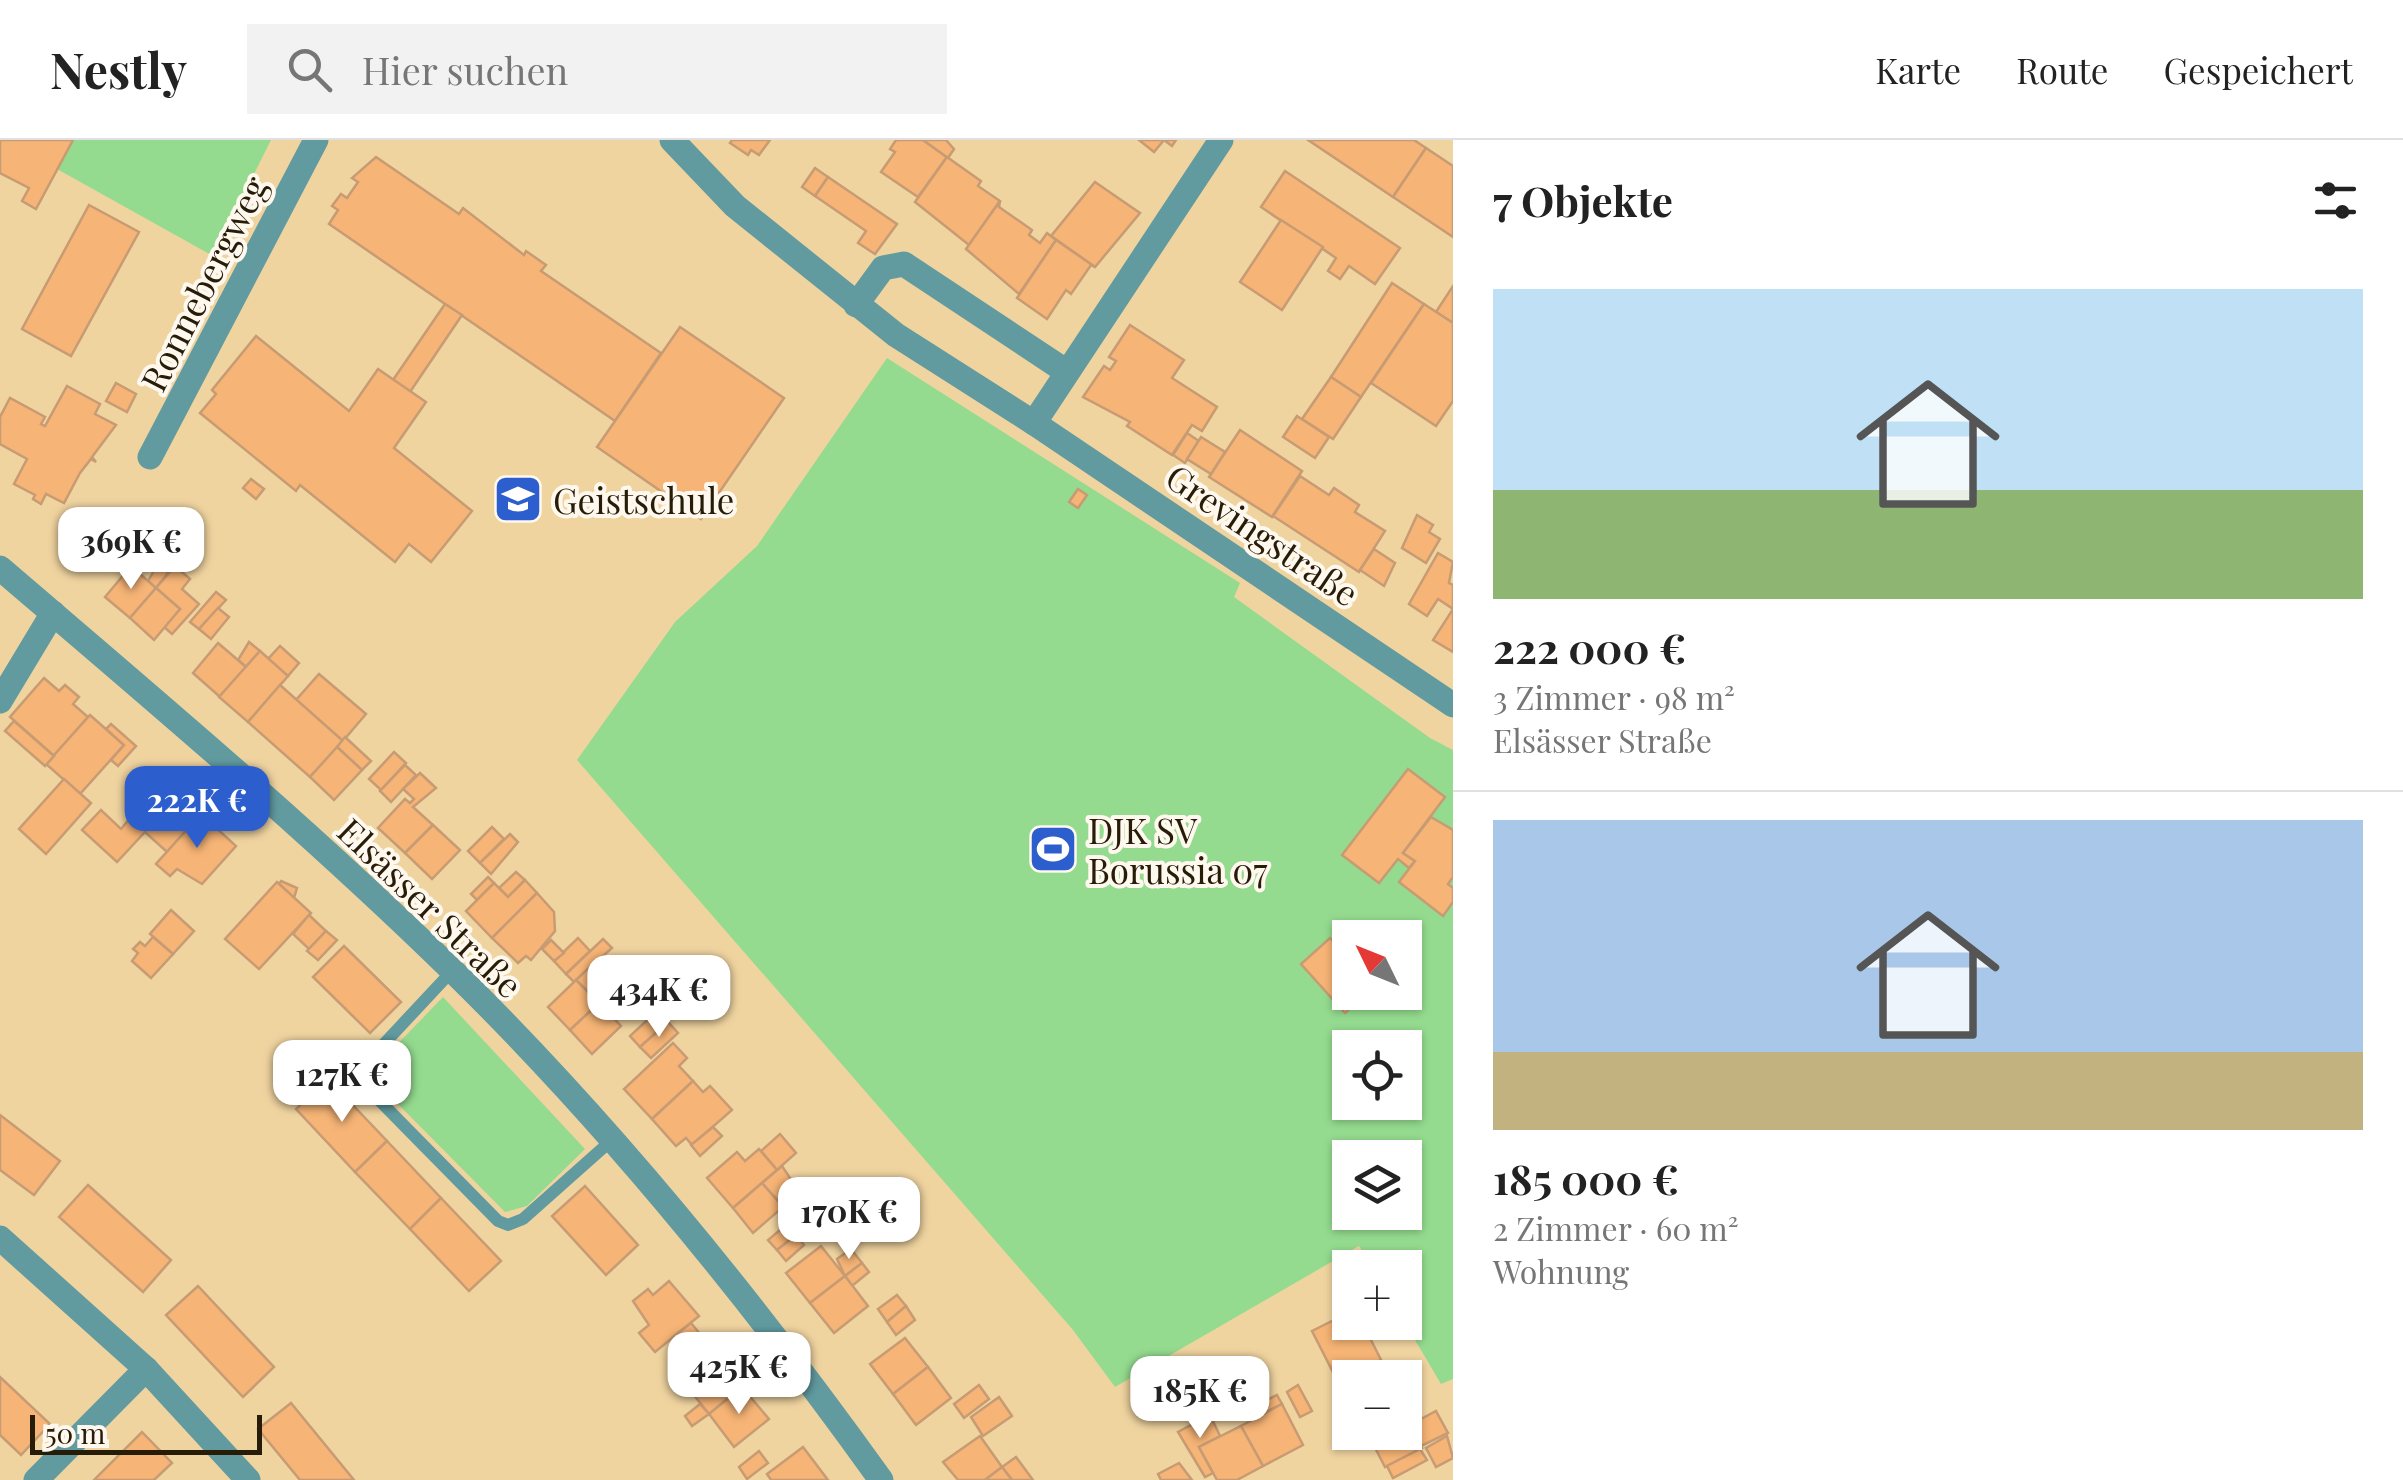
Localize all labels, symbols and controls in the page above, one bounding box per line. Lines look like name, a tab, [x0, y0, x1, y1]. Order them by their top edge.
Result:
search box	[247, 24, 947, 114]
text: Nestly	[50, 37, 187, 101]
icon: search	[282, 42, 337, 97]
text: Hier suchen	[362, 44, 568, 95]
text: Karte	[1875, 46, 1961, 93]
text: Route	[2016, 46, 2108, 93]
text: Gespeichert	[2163, 46, 2353, 93]
street label: Ronnebergweg	[129, 167, 278, 399]
text: 7 Objekte	[1493, 172, 1673, 228]
icon: filters	[2308, 173, 2363, 228]
icon: home	[1838, 354, 2018, 534]
street label: Grevingstraße	[1158, 452, 1368, 616]
school or university icon: Geistschule	[492, 473, 544, 525]
place label: Geistschule	[553, 476, 735, 523]
pin: 369K €	[50, 507, 212, 592]
text: 369K €	[80, 518, 182, 561]
text: 222 000 €	[1493, 619, 1686, 675]
text: 3 Zimmer · 98 m²	[1493, 675, 1735, 718]
text: Elsässer Straße	[1493, 718, 1712, 761]
pin: 222K €	[116, 766, 278, 851]
text: 222K €	[147, 777, 247, 820]
place label: DJK SV Borussia 07	[1088, 806, 1267, 893]
street label: Elsässer Straße	[329, 807, 533, 1007]
sports icon: DJK SV Borussia 07	[1027, 823, 1079, 875]
icon: home	[1838, 885, 2018, 1065]
north arrow	[1332, 920, 1422, 1010]
map controls	[1332, 920, 1422, 1450]
pin: 434K €	[578, 955, 740, 1040]
text: 434K €	[609, 966, 709, 1009]
button: locate	[1332, 1030, 1422, 1120]
pin: 127K €	[261, 1040, 423, 1125]
text: 127K €	[295, 1051, 389, 1094]
button: layers	[1332, 1140, 1422, 1230]
text: 185 000 €	[1493, 1150, 1679, 1206]
pin: 170K €	[768, 1177, 930, 1262]
text: 170K €	[800, 1188, 898, 1231]
text: 2 Zimmer · 60 m²	[1493, 1206, 1739, 1249]
text: Wohnung	[1493, 1249, 1629, 1292]
button: +	[1332, 1250, 1422, 1340]
pin: 425K €	[658, 1332, 820, 1417]
text: 425K €	[690, 1343, 788, 1386]
pin: 185K €	[1119, 1356, 1281, 1441]
button: −	[1332, 1360, 1422, 1450]
text: 185K €	[1152, 1367, 1248, 1410]
scale bar	[30, 1410, 262, 1454]
text: 50 m	[45, 1414, 105, 1451]

